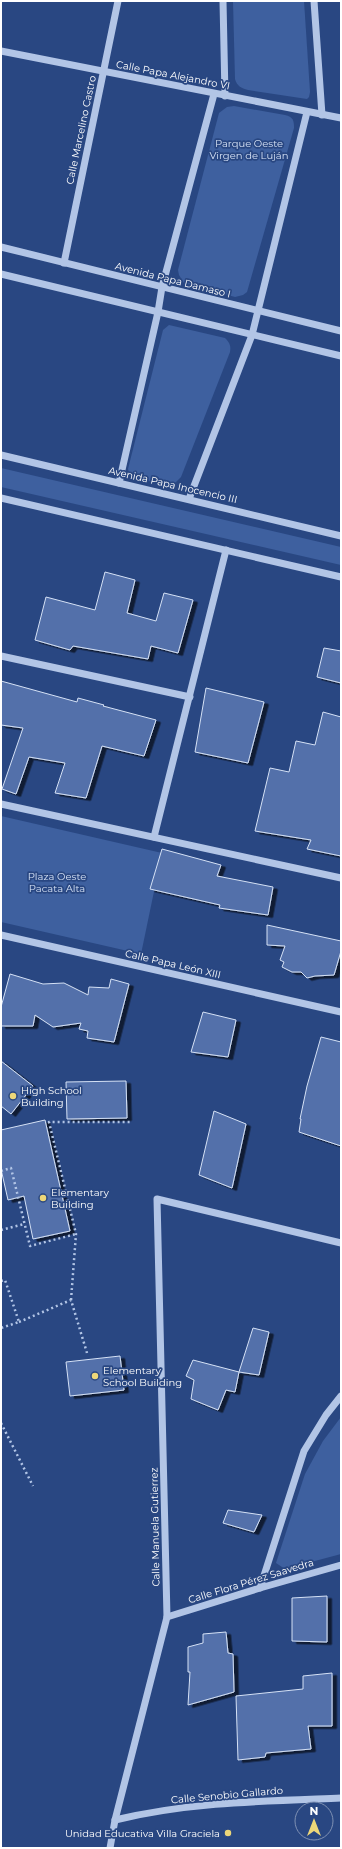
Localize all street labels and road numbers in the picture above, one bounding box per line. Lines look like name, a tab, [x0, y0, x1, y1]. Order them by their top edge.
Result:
street label: Calle Papa Alejandro VI	[115, 58, 231, 92]
street label: Calle Marcelino Castro	[63, 74, 99, 186]
street label: Avenida Papa Damaso I	[114, 259, 232, 301]
street label: Avenida Papa Inocencio III	[107, 464, 239, 506]
street label: Calle Papa León XIII	[124, 947, 222, 981]
street label: Calle Manuela Gutierrez	[147, 1467, 163, 1587]
street label: Calle Flora Pérez Saavedra	[187, 1556, 315, 1606]
street label: Calle Senobio Gallardo	[170, 1784, 284, 1806]

